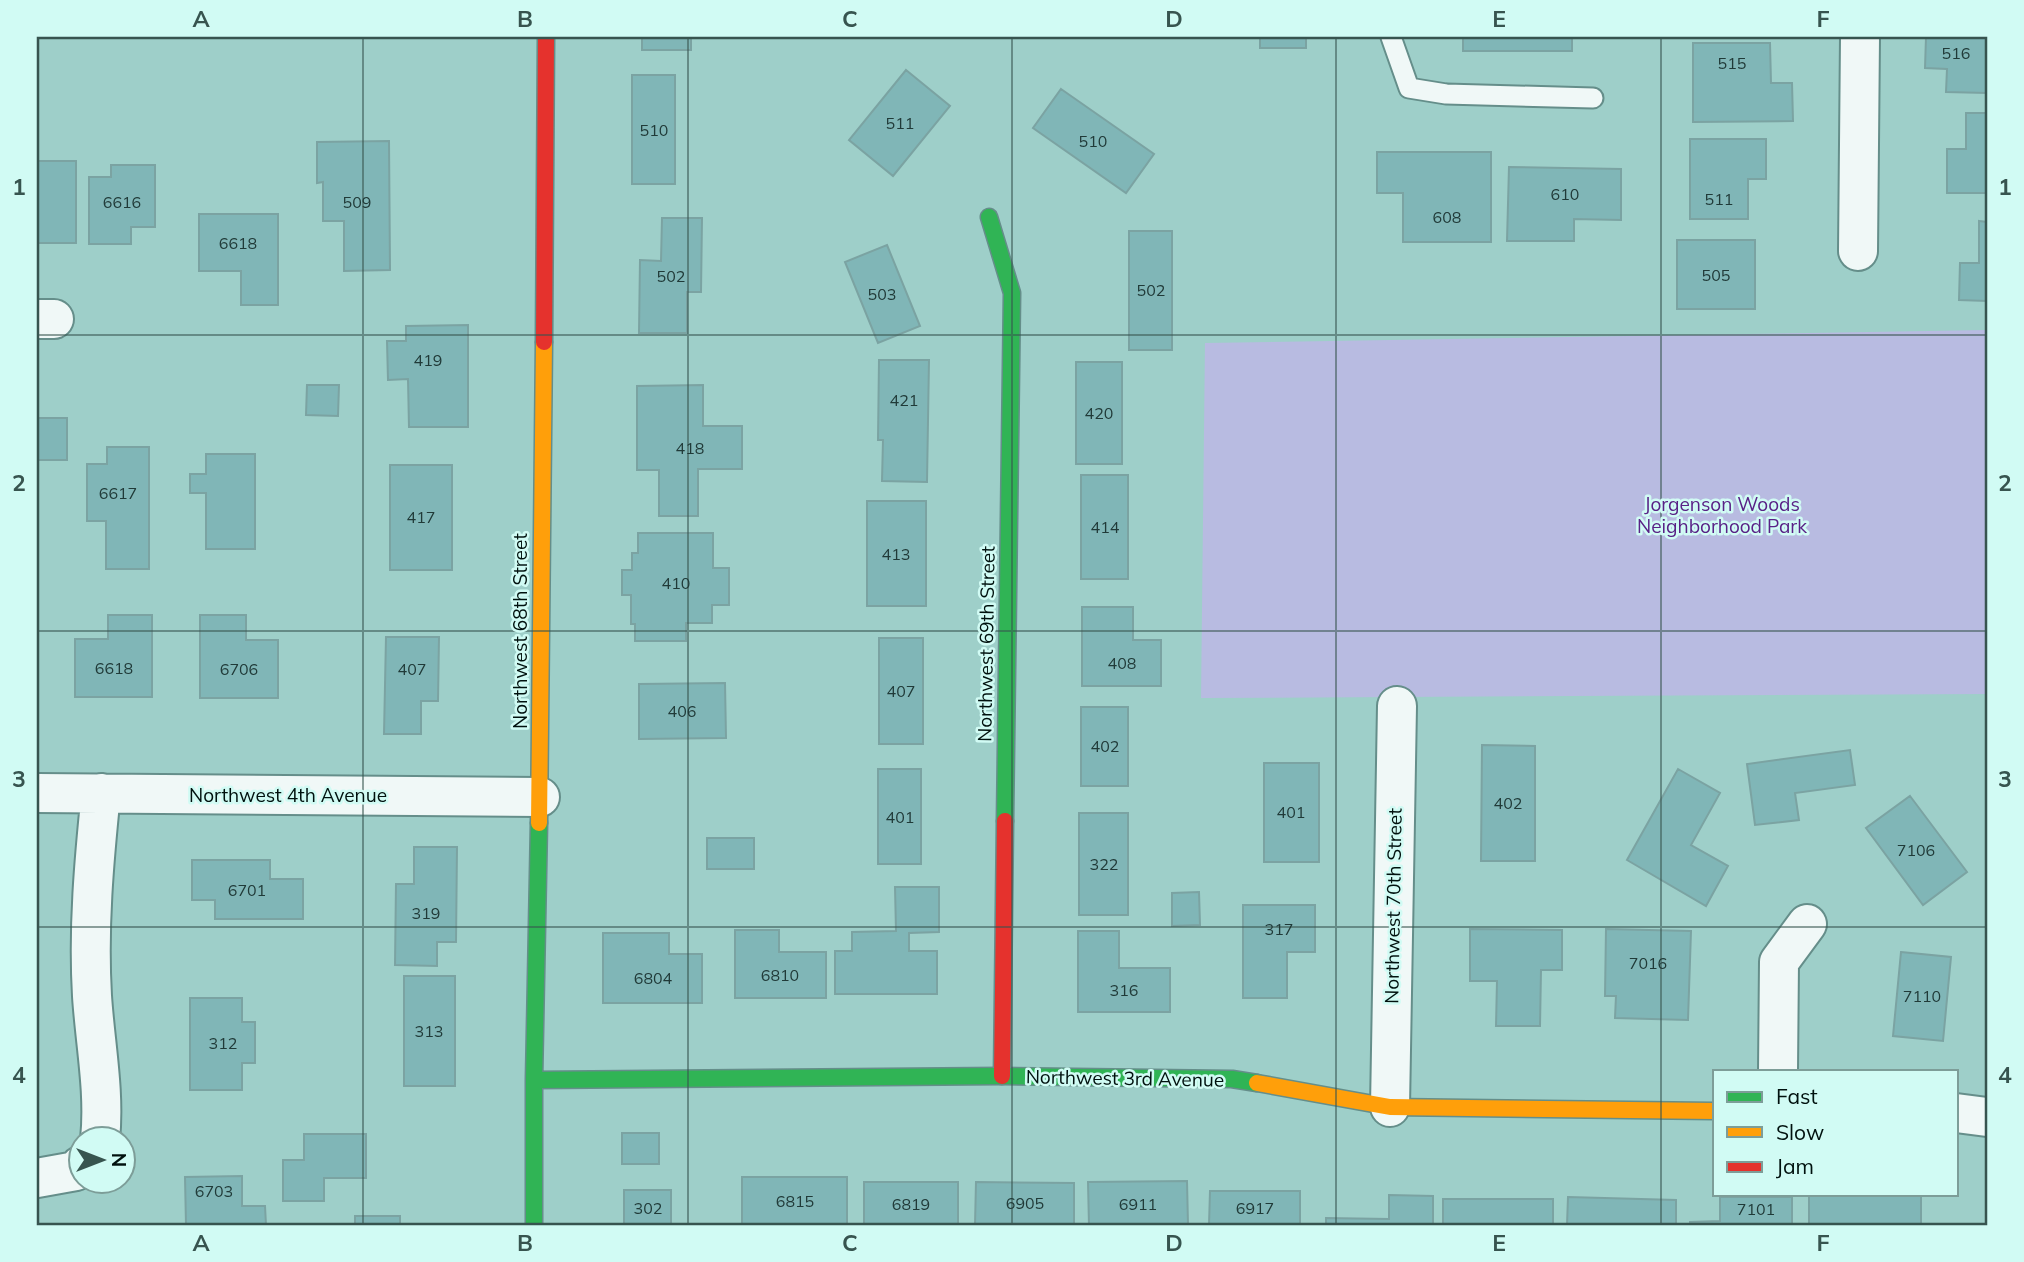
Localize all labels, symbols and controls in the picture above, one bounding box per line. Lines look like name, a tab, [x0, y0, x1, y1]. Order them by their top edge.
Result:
text: A	[192, 4, 210, 33]
text: B	[517, 4, 533, 33]
text: C	[842, 4, 858, 33]
text: D	[1165, 4, 1183, 33]
text: E	[1492, 4, 1506, 33]
text: F	[1816, 4, 1830, 33]
house number: 516	[1942, 43, 1970, 63]
house number: 515	[1718, 53, 1746, 73]
house number: 511	[886, 113, 914, 133]
house number: 510	[640, 120, 668, 140]
house number: 510	[1079, 131, 1107, 151]
text: 1	[12, 172, 26, 201]
text: 1	[1998, 172, 2012, 201]
house number: 610	[1551, 184, 1579, 204]
house number: 511	[1705, 189, 1733, 209]
house number: 6616	[103, 192, 141, 212]
house number: 509	[343, 192, 371, 212]
house number: 608	[1433, 207, 1461, 227]
house number: 6618	[219, 233, 257, 253]
house number: 505	[1702, 265, 1730, 285]
house number: 502	[657, 266, 685, 286]
house number: 502	[1137, 280, 1165, 300]
house number: 503	[868, 284, 896, 304]
house number: 419	[414, 350, 442, 370]
house number: 421	[890, 390, 918, 410]
house number: 420	[1085, 403, 1113, 423]
house number: 418	[676, 438, 704, 458]
text: 2	[12, 468, 26, 497]
text: 2	[1998, 468, 2012, 497]
house number: 6617	[99, 483, 137, 503]
park label: Jorgenson Woods Neighborhood Park	[1637, 492, 1807, 538]
house number: 417	[407, 507, 435, 527]
house number: 414	[1091, 517, 1120, 537]
street label: Northwest 68th Street	[508, 533, 532, 729]
house number: 413	[882, 544, 910, 564]
street label: Northwest 69th Street	[972, 546, 1000, 742]
house number: 410	[662, 573, 690, 593]
house number: 408	[1108, 653, 1136, 673]
house number: 6618	[95, 658, 133, 678]
house number: 6706	[220, 659, 258, 679]
house number: 407	[398, 659, 426, 679]
house number: 407	[887, 681, 915, 701]
house number: 406	[668, 701, 696, 721]
house number: 402	[1091, 736, 1119, 756]
text: 3	[12, 764, 26, 793]
text: 3	[1998, 764, 2012, 793]
street label: Northwest 4th Avenue	[189, 783, 387, 807]
house number: 402	[1494, 793, 1522, 813]
house number: 401	[1277, 802, 1305, 822]
house number: 401	[886, 807, 914, 827]
street label: Northwest 70th Street	[1379, 808, 1407, 1004]
house number: 7106	[1897, 840, 1935, 860]
house number: 322	[1090, 854, 1118, 874]
house number: 6701	[228, 880, 266, 900]
house number: 319	[412, 903, 440, 923]
house number: 317	[1265, 919, 1293, 939]
house number: 7016	[1629, 953, 1667, 973]
house number: 6810	[761, 965, 799, 985]
house number: 6804	[634, 968, 673, 988]
house number: 316	[1110, 980, 1138, 1000]
house number: 7110	[1903, 986, 1941, 1006]
house number: 313	[415, 1021, 443, 1041]
house number: 312	[209, 1033, 237, 1053]
text: 4	[12, 1060, 26, 1089]
text: 4	[1998, 1060, 2012, 1089]
street label: Northwest 3rd Avenue	[1026, 1064, 1224, 1092]
legend	[1713, 1070, 1958, 1196]
text: Fast	[1776, 1083, 1818, 1109]
text: Slow	[1776, 1119, 1824, 1145]
north arrow	[66, 1126, 136, 1196]
text: N	[107, 1153, 131, 1167]
text: Jam	[1776, 1153, 1814, 1179]
house number: 6703	[195, 1181, 233, 1201]
house number: 6815	[776, 1191, 814, 1211]
house number: 6905	[1006, 1193, 1044, 1213]
house number: 6819	[892, 1194, 930, 1214]
house number: 6911	[1119, 1194, 1157, 1214]
house number: 302	[634, 1198, 662, 1218]
house number: 6917	[1236, 1198, 1274, 1218]
house number: 7101	[1737, 1199, 1775, 1219]
text: A	[192, 1228, 210, 1257]
text: B	[517, 1228, 533, 1257]
text: C	[842, 1228, 858, 1257]
text: D	[1165, 1228, 1183, 1257]
text: E	[1492, 1228, 1506, 1257]
text: F	[1816, 1228, 1830, 1257]

